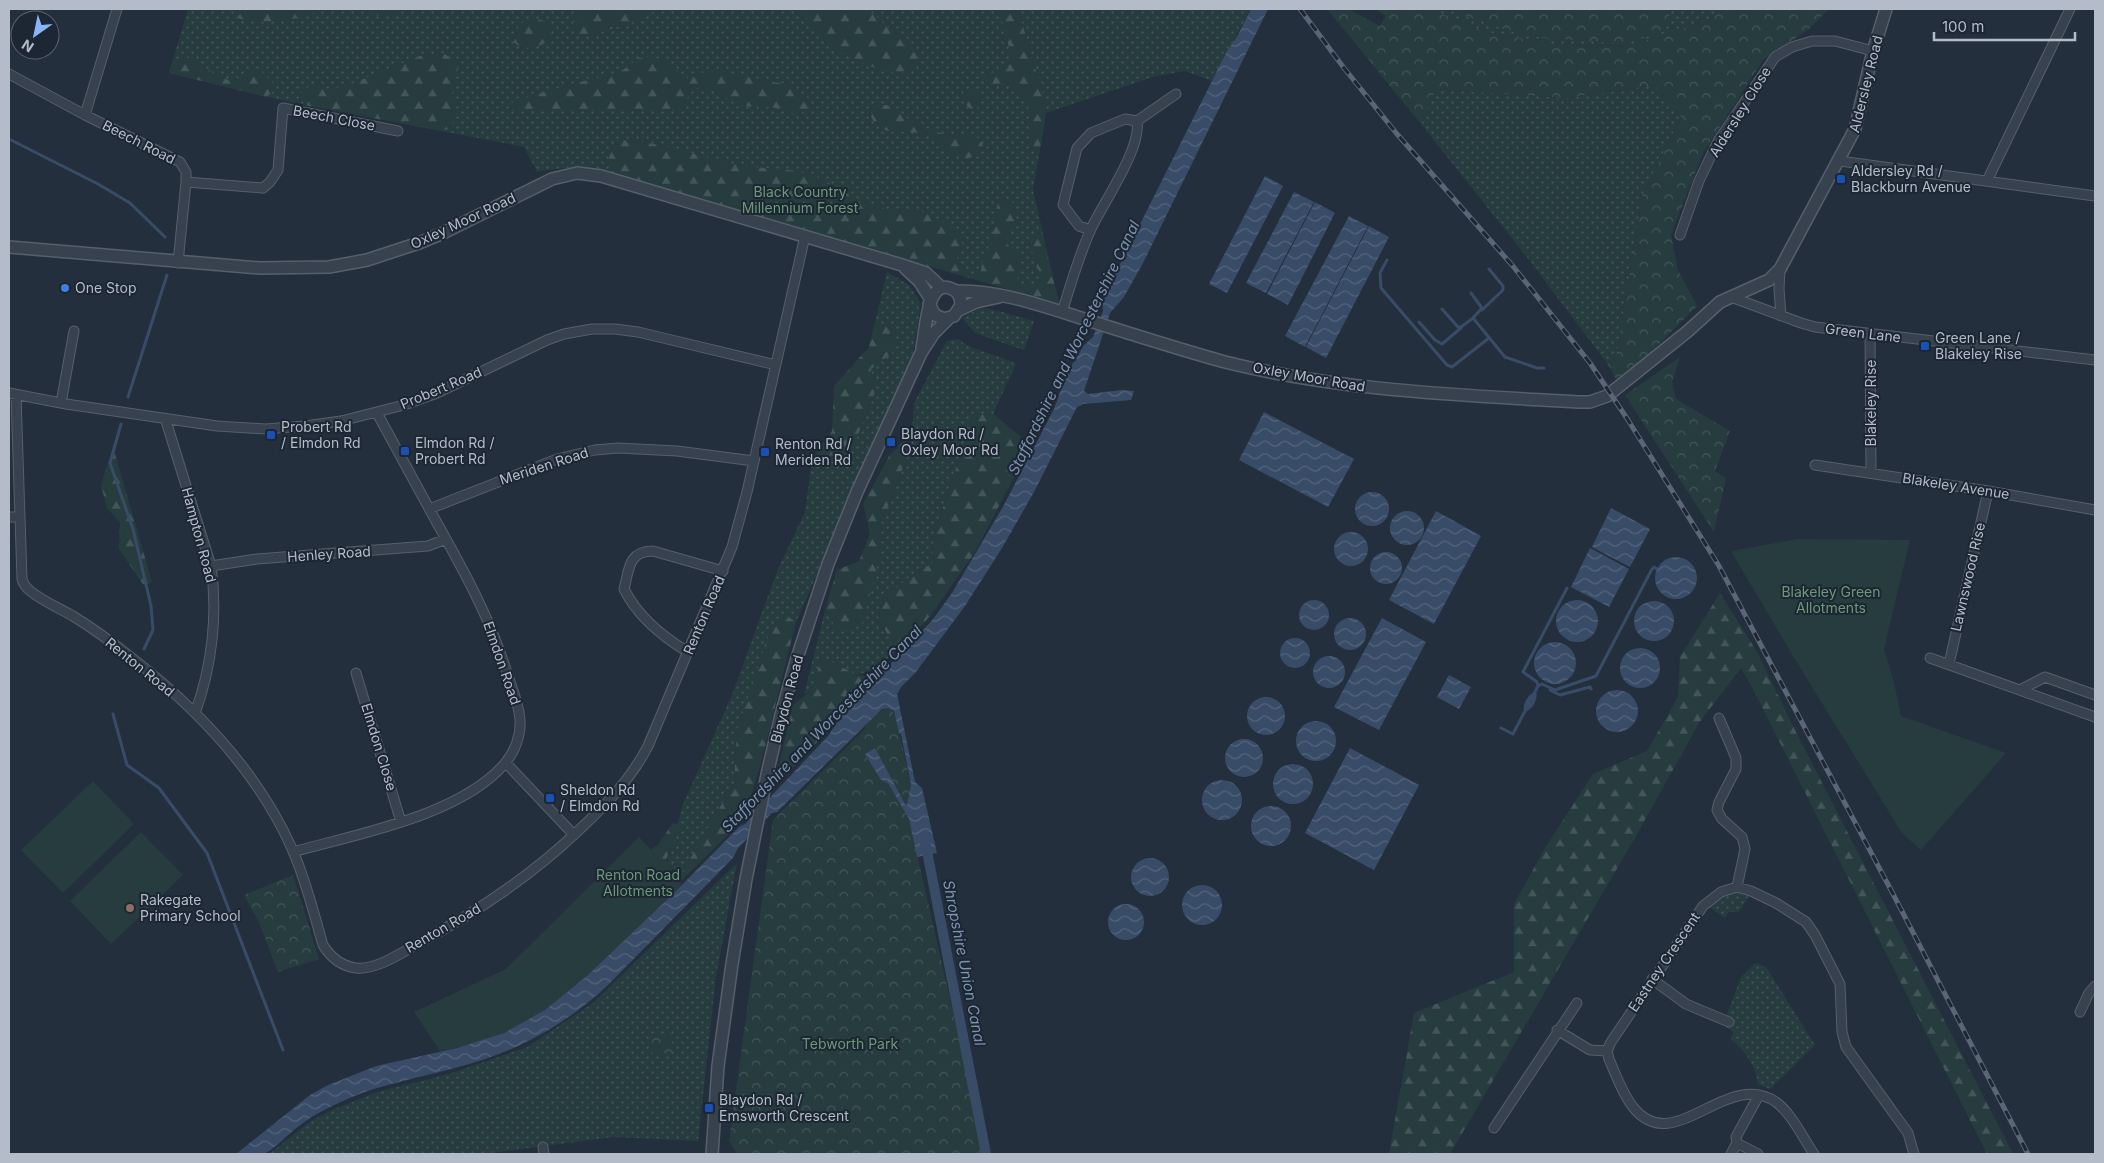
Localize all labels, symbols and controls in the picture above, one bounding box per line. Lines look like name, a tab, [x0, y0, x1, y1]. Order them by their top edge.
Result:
north arrow	[10, 10, 60, 60]
scale bar	[1934, 10, 2075, 42]
text: 100 m	[1942, 17, 1984, 36]
street label: Aldersley Road	[1845, 34, 1886, 134]
text: N	[19, 36, 37, 56]
street label: Aldersley Close	[1705, 64, 1774, 160]
street label: Beech Close	[292, 101, 377, 134]
street label: Beech Road	[100, 116, 178, 167]
place label: Aldersley Rd / Blackburn Avenue	[1851, 162, 1971, 195]
marker: Aldersley Rd / Blackburn Avenue	[1835, 173, 1847, 185]
park label: Black Country Millennium Forest	[742, 183, 859, 216]
street label: Oxley Moor Road	[408, 189, 518, 252]
water label: Staffordshire and Worcestershire Canal	[1003, 217, 1144, 478]
place label: One Stop	[75, 279, 136, 296]
marker: One Stop	[59, 282, 71, 294]
street label: Green Lane	[1824, 319, 1902, 346]
place label: Green Lane / Blakeley Rise	[1935, 329, 2022, 362]
marker: Green Lane / Blakeley Rise	[1919, 340, 1931, 352]
street label: Oxley Moor Road	[1252, 358, 1367, 395]
street label: Blakeley Rise	[1862, 360, 1879, 446]
street label: Probert Road	[397, 363, 484, 412]
place label: Probert Rd / Elmdon Rd	[281, 418, 361, 451]
place label: Blaydon Rd / Oxley Moor Rd	[901, 425, 998, 458]
marker: Probert Rd / Elmdon Rd	[265, 429, 277, 441]
place label: Elmdon Rd / Probert Rd	[415, 434, 495, 467]
place label: Renton Rd / Meriden Rd	[775, 435, 852, 468]
marker: Blaydon Rd / Oxley Moor Rd	[885, 436, 897, 448]
street label: Meriden Road	[497, 443, 590, 488]
marker: Elmdon Rd / Probert Rd	[399, 445, 411, 457]
marker: Renton Rd / Meriden Rd	[759, 446, 771, 458]
street label: Blakeley Avenue	[1901, 469, 2011, 502]
street label: Hampton Road	[179, 485, 220, 584]
street label: Lawnswood Rise	[1947, 521, 1988, 633]
street label: Henley Road	[287, 542, 371, 565]
street label: Renton Road	[679, 573, 728, 657]
park label: Blakeley Green Allotments	[1781, 583, 1881, 616]
street label: Elmdon Road	[480, 619, 525, 707]
water label: Staffordshire and Worcestershire Canal	[717, 621, 926, 836]
street label: Renton Road	[102, 634, 178, 700]
street label: Blaydon Road	[767, 653, 806, 745]
street label: Elmdon Close	[358, 701, 401, 793]
place label: Sheldon Rd / Elmdon Rd	[560, 781, 640, 814]
marker: Sheldon Rd / Elmdon Rd	[544, 792, 556, 804]
park label: Renton Road Allotments	[596, 866, 680, 899]
water label: Shropshire Union Canal	[939, 878, 990, 1048]
place label: Rakegate Primary School	[140, 891, 241, 924]
street label: Renton Road	[402, 899, 483, 956]
marker: Rakegate Primary School	[124, 902, 136, 914]
street label: Eastney Crescent	[1624, 909, 1703, 1015]
park label: Tebworth Park	[802, 1035, 898, 1052]
place label: Blaydon Rd / Emsworth Crescent	[719, 1091, 849, 1124]
marker: Blaydon Rd / Emsworth Crescent	[703, 1102, 715, 1114]

